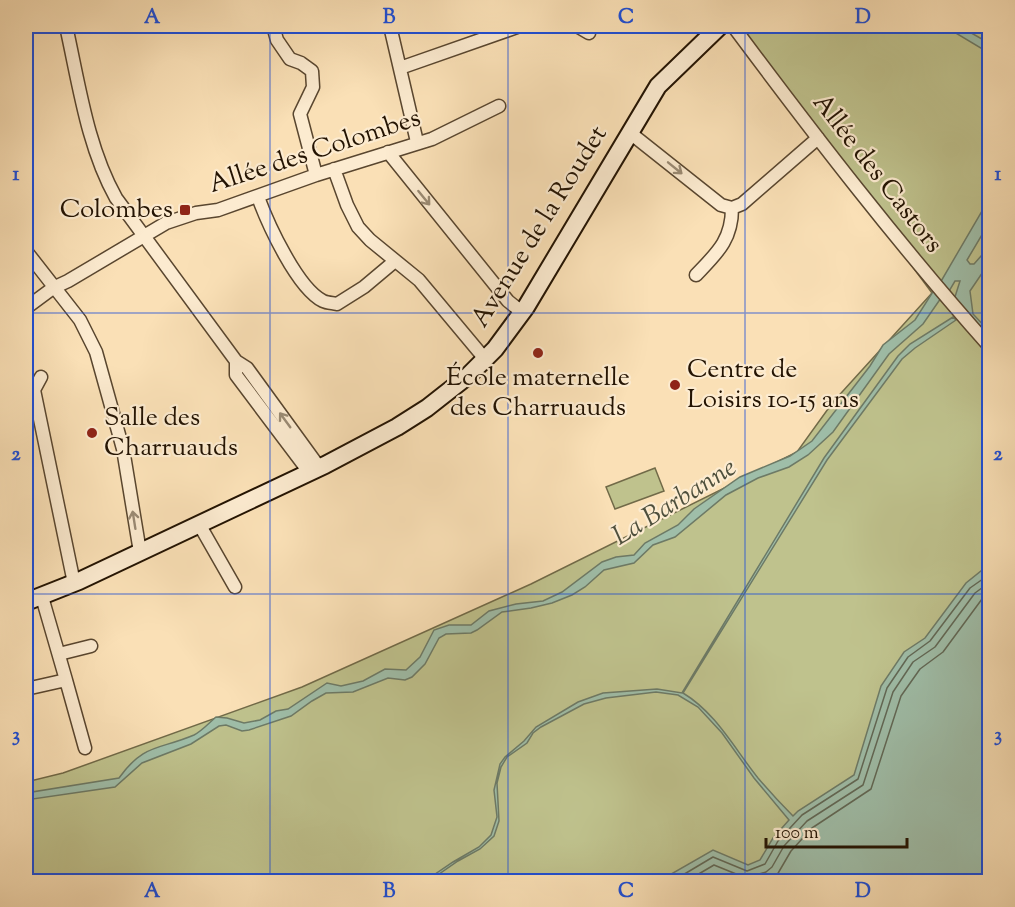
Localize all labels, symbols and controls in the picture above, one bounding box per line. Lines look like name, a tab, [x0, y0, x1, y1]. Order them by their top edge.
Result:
text: A	[144, 4, 161, 33]
text: B	[383, 4, 396, 33]
text: C	[618, 4, 634, 33]
text: D	[855, 4, 871, 33]
street label: Allée des Castors	[803, 86, 951, 262]
street label: Allée des Colombes	[204, 100, 426, 204]
street label: Avenue de la Roudet	[463, 119, 617, 335]
text: 1	[13, 161, 20, 190]
text: 1	[995, 161, 1002, 190]
one-way arrow	[666, 162, 682, 175]
one-way arrow	[418, 190, 431, 206]
place label: Colombes	[60, 192, 173, 229]
marker: Colombes	[178, 203, 192, 217]
marker: École maternelle des Charruauds	[531, 346, 545, 360]
place label: Centre de Loisirs 10-15 ans	[687, 352, 859, 419]
place label: École maternelle des Charruauds	[446, 360, 630, 427]
marker: Centre de Loisirs 10-15 ans	[668, 378, 682, 392]
place label: Salle des Charruauds	[104, 400, 238, 467]
one-way arrow	[279, 413, 291, 429]
marker: Salle des Charruauds	[85, 426, 99, 440]
text: 2	[11, 441, 21, 470]
text: 2	[993, 441, 1003, 470]
water label: La Barbanne	[605, 449, 745, 557]
one-way arrow	[129, 511, 140, 531]
text: 3	[12, 722, 20, 751]
text: 3	[994, 722, 1002, 751]
scale bar	[766, 811, 907, 849]
text: 100 m	[775, 821, 819, 847]
text: A	[144, 878, 161, 907]
text: B	[383, 878, 396, 907]
text: C	[618, 878, 634, 907]
text: D	[855, 878, 871, 907]

